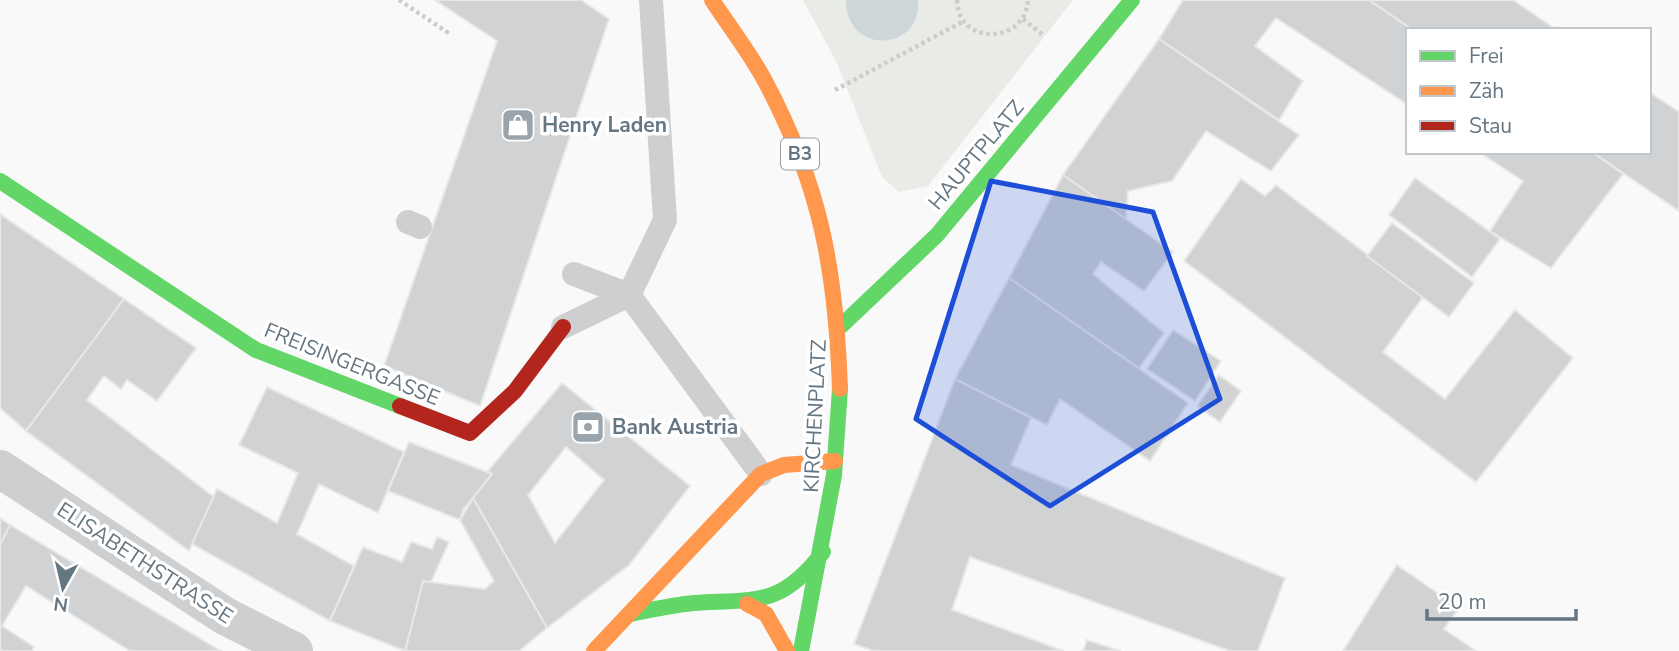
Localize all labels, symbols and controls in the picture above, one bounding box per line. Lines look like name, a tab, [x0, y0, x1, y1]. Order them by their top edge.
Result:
legend	[1406, 28, 1651, 154]
text: Frei	[1469, 42, 1504, 70]
text: Zäh	[1469, 77, 1504, 105]
street label: HAUPTPLATZ	[922, 94, 1030, 216]
shop icon: Henry Laden	[499, 106, 537, 144]
place label: Henry Laden	[542, 111, 667, 139]
text: Stau	[1469, 112, 1512, 140]
road number: B3	[781, 138, 819, 170]
street label: FREISINGERGASSE	[260, 316, 444, 412]
street label: KIRCHENPLATZ	[797, 339, 833, 493]
bank icon: Bank Austria	[569, 408, 607, 446]
place label: Bank Austria	[612, 413, 738, 441]
street label: ELISABETHSTRASSE	[52, 496, 238, 630]
north arrow	[28, 553, 98, 623]
scale bar	[1427, 578, 1576, 622]
text: 20 m	[1438, 588, 1487, 616]
text: N	[52, 590, 70, 618]

